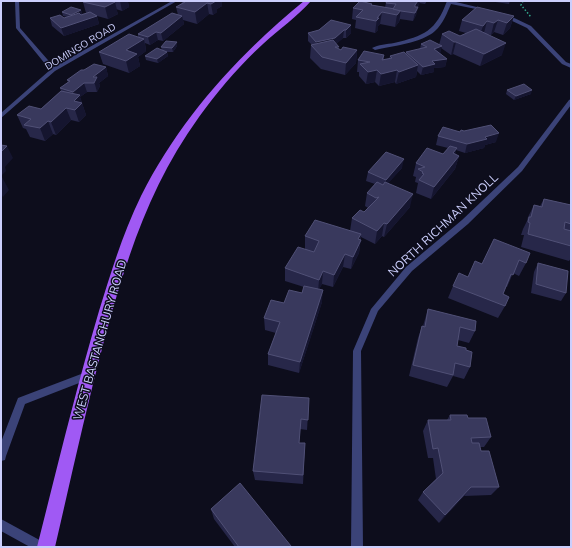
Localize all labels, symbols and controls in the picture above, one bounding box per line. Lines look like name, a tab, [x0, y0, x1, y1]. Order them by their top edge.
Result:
street label: DOMINGO ROAD	[42, 20, 118, 73]
street label: NORTH RICHMAN KNOLL	[385, 169, 501, 280]
street label: WEST BASTANCHURY ROAD	[69, 258, 130, 422]

